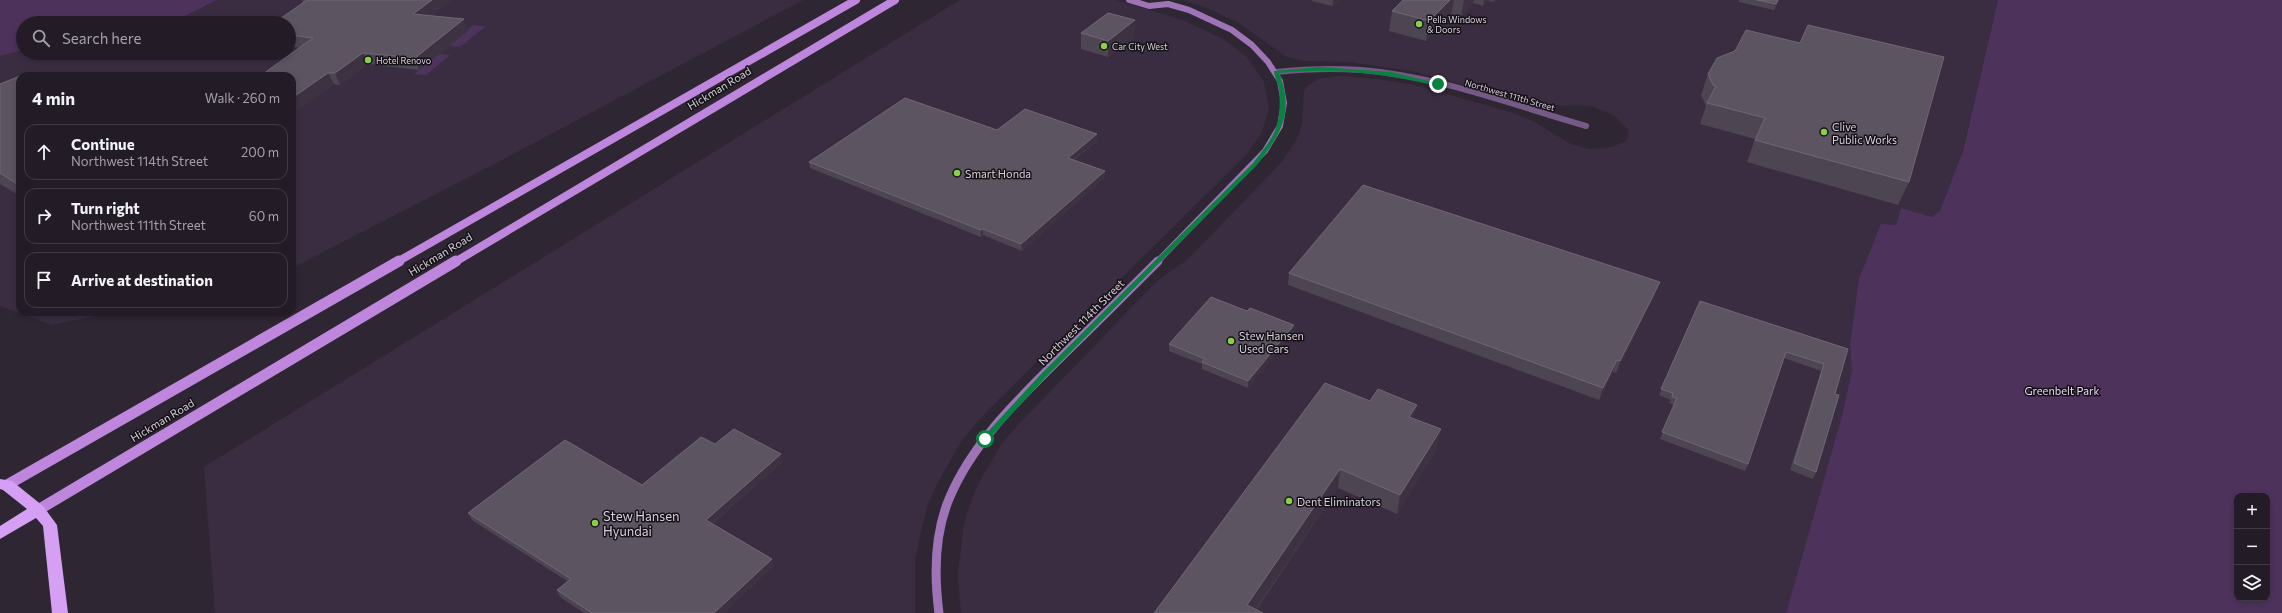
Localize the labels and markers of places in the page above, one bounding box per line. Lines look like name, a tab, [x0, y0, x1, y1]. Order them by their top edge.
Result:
place label: Pella Windows & Doors	[1427, 14, 1487, 35]
marker: Pella Windows & Doors	[1414, 19, 1424, 29]
marker: Car City West	[1099, 41, 1109, 51]
place label: Car City West	[1112, 41, 1168, 52]
marker: Hotel Renovo	[363, 55, 373, 65]
place label: Hotel Renovo	[376, 55, 431, 66]
place label: Clive Public Works	[1832, 120, 1897, 146]
marker: Clive Public Works	[1819, 127, 1829, 137]
place label: Smart Honda	[965, 167, 1031, 180]
marker: Smart Honda	[952, 168, 962, 178]
place label: Stew Hansen Used Cars	[1239, 329, 1304, 355]
marker: Stew Hansen Used Cars	[1226, 336, 1236, 346]
place label: Dent Eliminators	[1297, 495, 1381, 508]
marker: Dent Eliminators	[1284, 496, 1294, 506]
place label: Stew Hansen Hyundai	[603, 508, 680, 539]
marker: Stew Hansen Hyundai	[590, 518, 600, 528]

